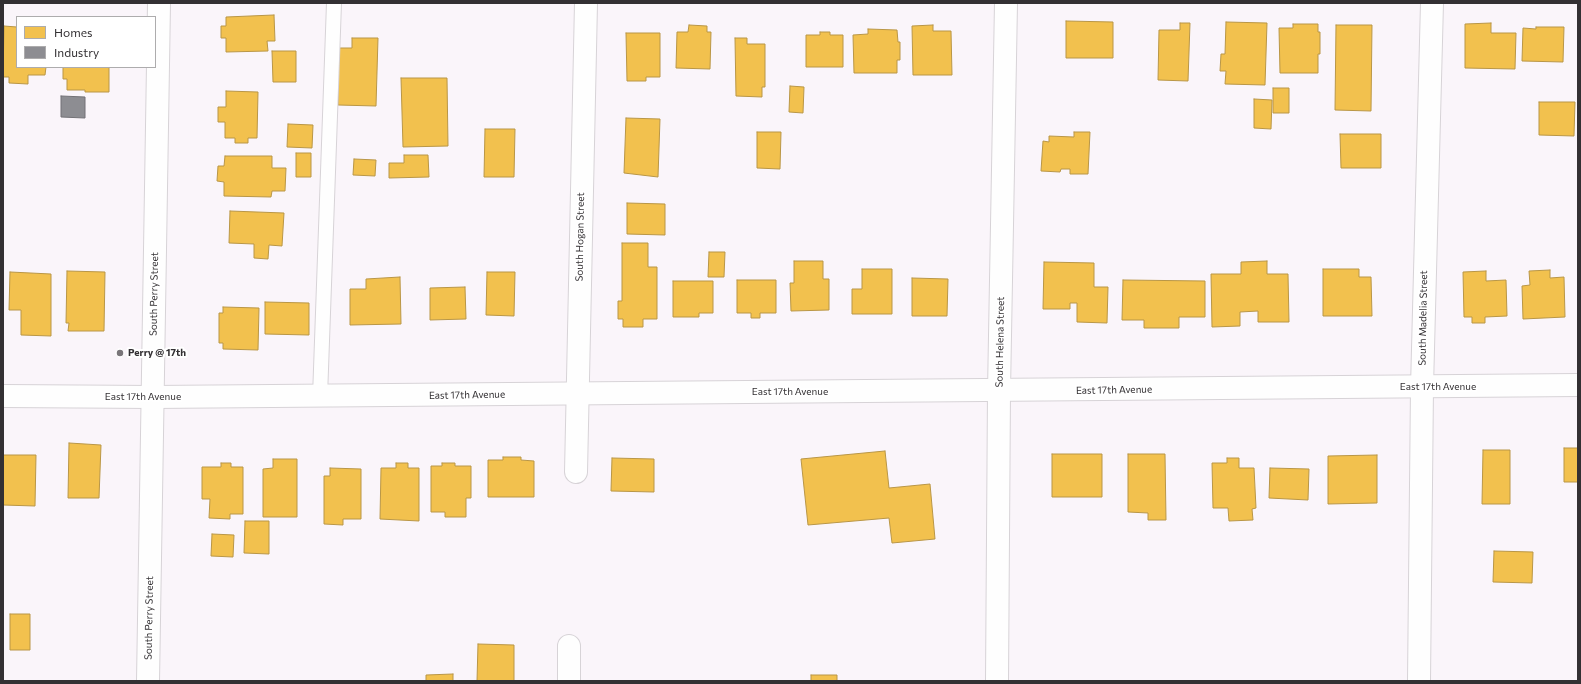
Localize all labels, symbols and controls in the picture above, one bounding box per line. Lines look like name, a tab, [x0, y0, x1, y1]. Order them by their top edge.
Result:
legend	[16, 16, 156, 68]
text: Homes	[54, 25, 92, 39]
text: Industry	[54, 45, 99, 59]
street label: South Hogan Street	[573, 192, 587, 282]
street label: South Perry Street	[147, 252, 161, 336]
street label: South Madelia Street	[1416, 270, 1430, 366]
street label: South Helena Street	[993, 296, 1007, 388]
place label: Perry @ 17th	[128, 347, 186, 359]
marker: Perry @ 17th	[115, 348, 125, 358]
street label: East 17th Avenue	[1400, 381, 1476, 393]
street label: East 17th Avenue	[1076, 383, 1152, 397]
street label: East 17th Avenue	[752, 386, 828, 398]
street label: East 17th Avenue	[429, 388, 505, 402]
street label: East 17th Avenue	[105, 391, 181, 403]
street label: South Perry Street	[142, 576, 156, 660]

